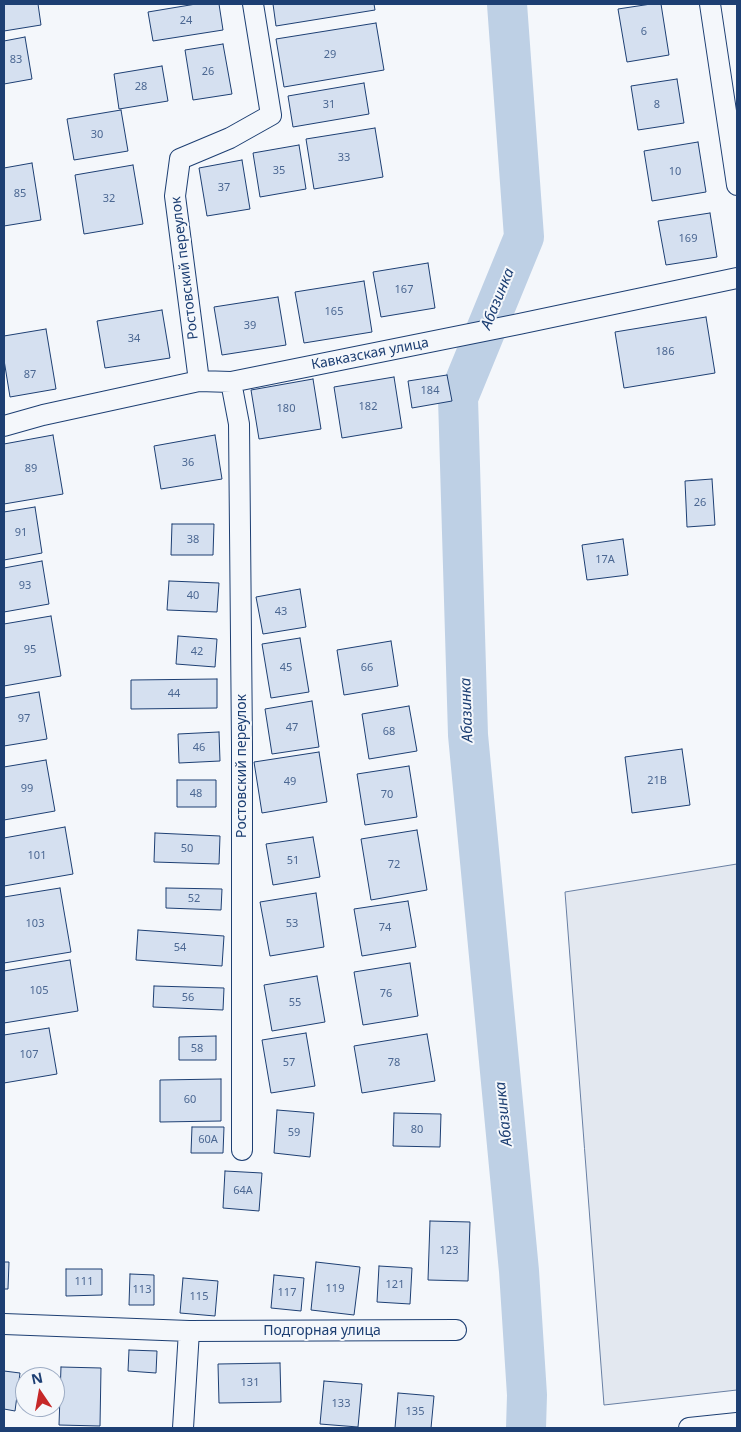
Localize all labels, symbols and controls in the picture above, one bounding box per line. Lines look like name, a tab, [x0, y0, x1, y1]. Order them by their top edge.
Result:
house number: 24	[180, 14, 192, 28]
house number: 6	[641, 25, 647, 39]
house number: 29	[324, 48, 336, 62]
house number: 83	[10, 53, 22, 67]
house number: 26	[202, 65, 214, 79]
house number: 28	[135, 80, 147, 94]
house number: 31	[323, 98, 335, 112]
house number: 8	[654, 98, 660, 112]
house number: 30	[91, 128, 103, 142]
house number: 33	[338, 151, 350, 165]
house number: 35	[273, 164, 285, 178]
house number: 10	[669, 165, 681, 179]
house number: 37	[218, 181, 230, 195]
house number: 85	[14, 187, 26, 201]
house number: 32	[103, 192, 115, 206]
street label: Ростовский переулок	[168, 196, 202, 340]
house number: 169	[679, 232, 697, 246]
water label: Абазинка	[478, 266, 518, 332]
house number: 167	[395, 283, 413, 297]
house number: 165	[325, 305, 343, 319]
house number: 39	[244, 319, 256, 333]
house number: 34	[128, 332, 140, 346]
street label: Кавказская улица	[310, 334, 430, 374]
house number: 186	[656, 345, 674, 359]
house number: 87	[24, 368, 36, 382]
house number: 184	[421, 384, 439, 398]
house number: 182	[359, 400, 377, 414]
house number: 180	[277, 402, 295, 416]
house number: 36	[182, 456, 194, 470]
house number: 89	[25, 462, 37, 476]
house number: 26	[694, 496, 706, 510]
house number: 91	[15, 526, 27, 540]
house number: 38	[187, 533, 199, 547]
house number: 17А	[595, 553, 615, 567]
house number: 93	[19, 579, 31, 593]
house number: 40	[187, 589, 199, 603]
house number: 43	[275, 605, 287, 619]
house number: 95	[24, 643, 36, 657]
house number: 42	[191, 645, 203, 659]
house number: 45	[280, 661, 292, 675]
house number: 66	[361, 661, 373, 675]
water label: Абазинка	[457, 677, 477, 743]
house number: 44	[168, 687, 180, 701]
street label: Ростовский переулок	[234, 694, 250, 838]
house number: 97	[18, 712, 30, 726]
house number: 47	[286, 721, 298, 735]
house number: 68	[383, 725, 395, 739]
house number: 46	[193, 741, 205, 755]
house number: 21В	[647, 774, 667, 788]
house number: 49	[284, 775, 296, 789]
house number: 99	[21, 782, 33, 796]
house number: 48	[190, 787, 202, 801]
house number: 70	[381, 788, 393, 802]
house number: 50	[181, 842, 193, 856]
house number: 101	[28, 849, 46, 863]
house number: 51	[287, 854, 299, 868]
house number: 72	[388, 858, 400, 872]
house number: 52	[188, 892, 200, 906]
house number: 103	[26, 917, 44, 931]
house number: 53	[286, 917, 298, 931]
house number: 74	[379, 921, 391, 935]
house number: 54	[174, 941, 186, 955]
house number: 105	[30, 984, 48, 998]
house number: 76	[380, 987, 392, 1001]
house number: 56	[182, 991, 194, 1005]
house number: 55	[289, 996, 301, 1010]
house number: 58	[191, 1042, 203, 1056]
house number: 107	[20, 1048, 38, 1062]
house number: 57	[283, 1056, 295, 1070]
house number: 78	[388, 1056, 400, 1070]
water label: Абазинка	[492, 1081, 516, 1147]
house number: 60	[184, 1093, 196, 1107]
house number: 80	[411, 1123, 423, 1137]
house number: 59	[288, 1126, 300, 1140]
house number: 60А	[198, 1133, 218, 1147]
house number: 64А	[233, 1184, 253, 1198]
house number: 123	[440, 1244, 458, 1258]
house number: 111	[75, 1275, 93, 1289]
house number: 121	[386, 1278, 404, 1292]
house number: 119	[326, 1282, 344, 1296]
house number: 113	[133, 1283, 151, 1297]
house number: 117	[278, 1286, 296, 1300]
house number: 115	[190, 1290, 208, 1304]
street label: Подгорная улица	[263, 1323, 381, 1339]
north arrow	[15, 1367, 65, 1417]
text: N	[29, 1367, 45, 1388]
house number: 131	[241, 1376, 259, 1390]
house number: 133	[332, 1397, 350, 1411]
house number: 135	[406, 1405, 424, 1419]

